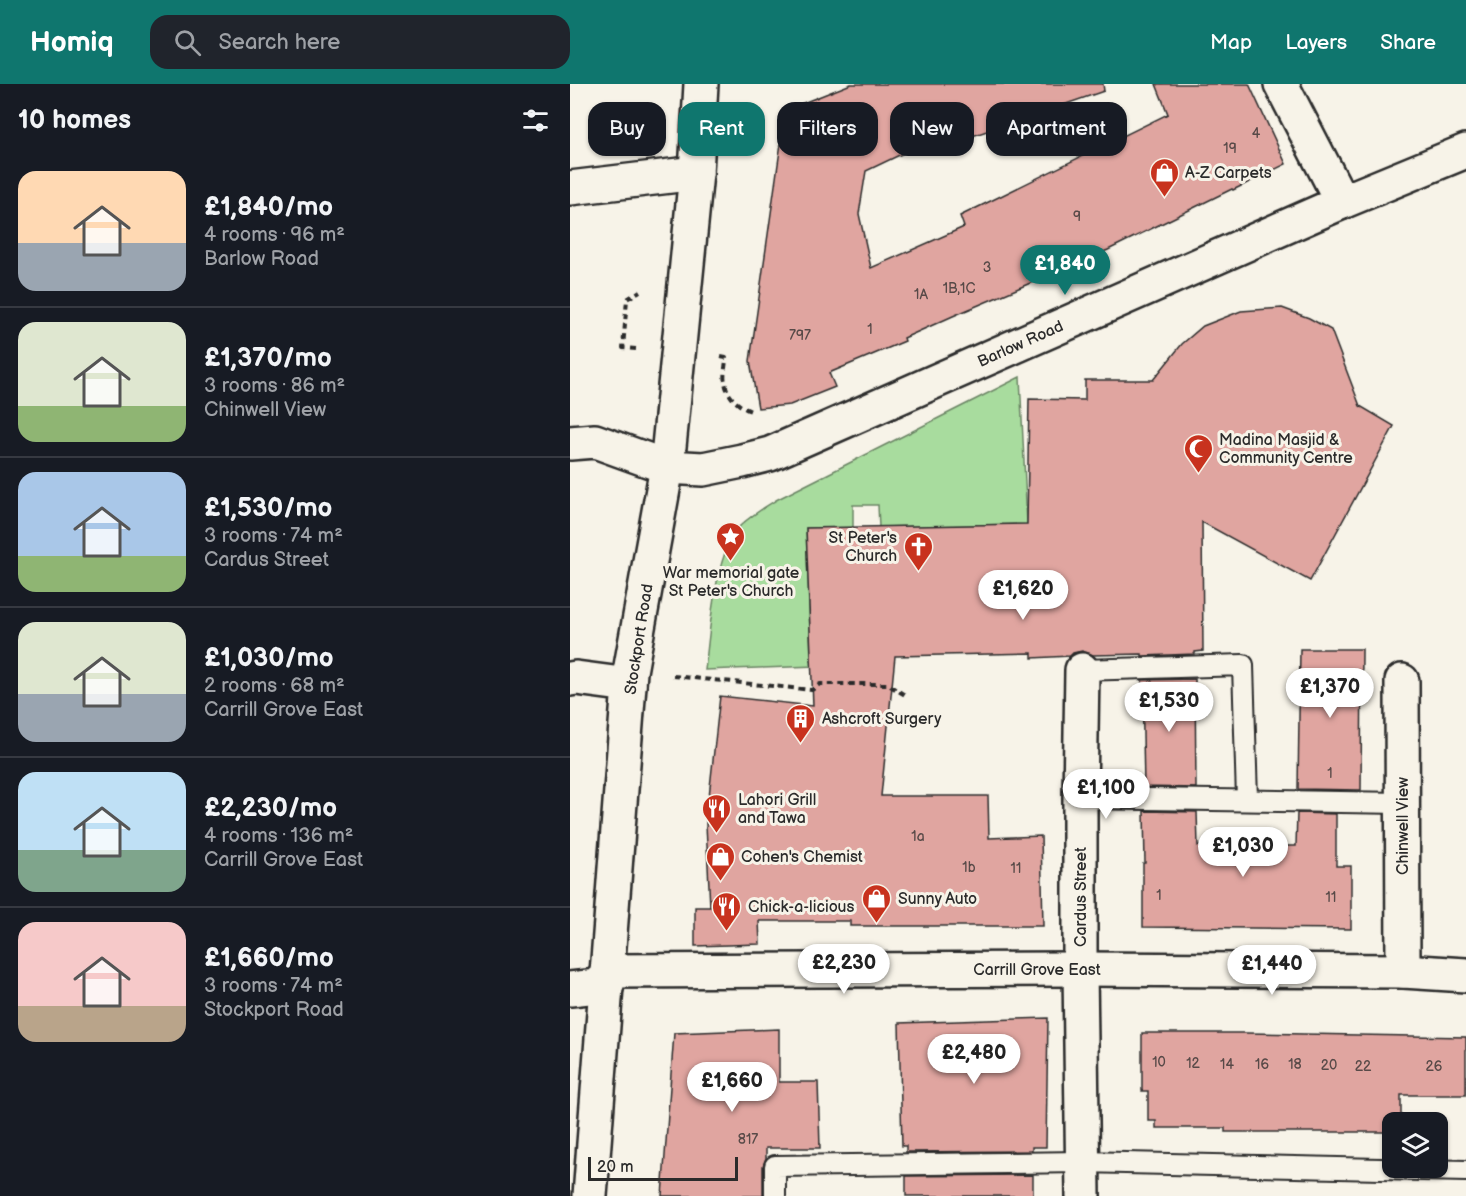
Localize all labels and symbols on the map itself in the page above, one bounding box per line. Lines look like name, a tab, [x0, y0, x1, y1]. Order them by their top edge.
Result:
house number: 4	[1252, 125, 1261, 142]
house number: 19	[1223, 140, 1237, 157]
shop icon: A-Z Carpets	[1148, 156, 1180, 198]
place label: A-Z Carpets	[1185, 164, 1272, 183]
house number: 9	[1073, 208, 1081, 225]
pin: £1,840	[1016, 245, 1114, 296]
house number: 3	[983, 259, 991, 276]
house number: 1B,1C	[943, 280, 975, 297]
house number: 1A	[914, 286, 928, 303]
street label: Barlow Road	[975, 317, 1066, 372]
house number: 1	[867, 321, 873, 338]
house number: 797	[789, 327, 811, 344]
place label: Madina Masjid & Community Centre	[1219, 431, 1353, 468]
mosque icon: Madina Masjid & Community Centre	[1182, 432, 1214, 474]
place icon: War memorial gate St Peter's Church	[715, 520, 747, 562]
place label: St Peter's Church	[829, 529, 897, 566]
church icon: St Peter's Church	[902, 530, 934, 572]
place label: War memorial gate St Peter's Church	[663, 564, 800, 601]
pin: £1,620	[974, 570, 1072, 621]
street label: Stockport Road	[621, 583, 658, 696]
pin: £1,370	[1281, 668, 1379, 719]
pin: £1,530	[1120, 682, 1218, 733]
building icon: Ashcroft Surgery	[785, 702, 817, 744]
place label: Ashcroft Surgery	[822, 710, 942, 729]
house number: 1	[1327, 765, 1333, 782]
pin: £1,100	[1057, 769, 1155, 820]
street label: Chinwell View	[1394, 777, 1413, 875]
place label: Lahori Grill and Tawa	[738, 791, 816, 828]
restaurant icon: Lahori Grill and Tawa	[701, 792, 733, 834]
pin: £1,030	[1194, 827, 1292, 878]
house number: 1a	[911, 828, 925, 845]
shop icon: Cohen's Chemist	[704, 840, 736, 882]
street label: Cardus Street	[1072, 847, 1091, 947]
place label: Cohen's Chemist	[741, 848, 863, 867]
house number: 1b	[962, 859, 976, 876]
house number: 11	[1011, 860, 1021, 877]
shop icon: Sunny Auto	[861, 882, 893, 924]
house number: 1	[1156, 887, 1162, 904]
house number: 11	[1326, 889, 1336, 906]
restaurant icon: Chick-a-licious	[711, 890, 743, 932]
place label: Sunny Auto	[898, 890, 977, 909]
place label: Chick-a-licious	[748, 898, 854, 917]
pin: £2,230	[795, 944, 893, 995]
pin: £1,440	[1223, 945, 1321, 996]
street label: Carrill Grove East	[973, 961, 1101, 980]
pin: £2,480	[925, 1034, 1023, 1085]
house number: 10	[1152, 1054, 1166, 1071]
house number: 12	[1186, 1055, 1201, 1072]
house number: 14	[1220, 1056, 1234, 1073]
house number: 16	[1255, 1056, 1269, 1073]
house number: 18	[1288, 1056, 1302, 1073]
house number: 20	[1321, 1057, 1337, 1074]
house number: 22	[1355, 1058, 1372, 1075]
house number: 26	[1426, 1058, 1443, 1075]
pin: £1,660	[683, 1062, 781, 1113]
house number: 817	[738, 1131, 758, 1148]
scale bar	[588, 1154, 738, 1182]

